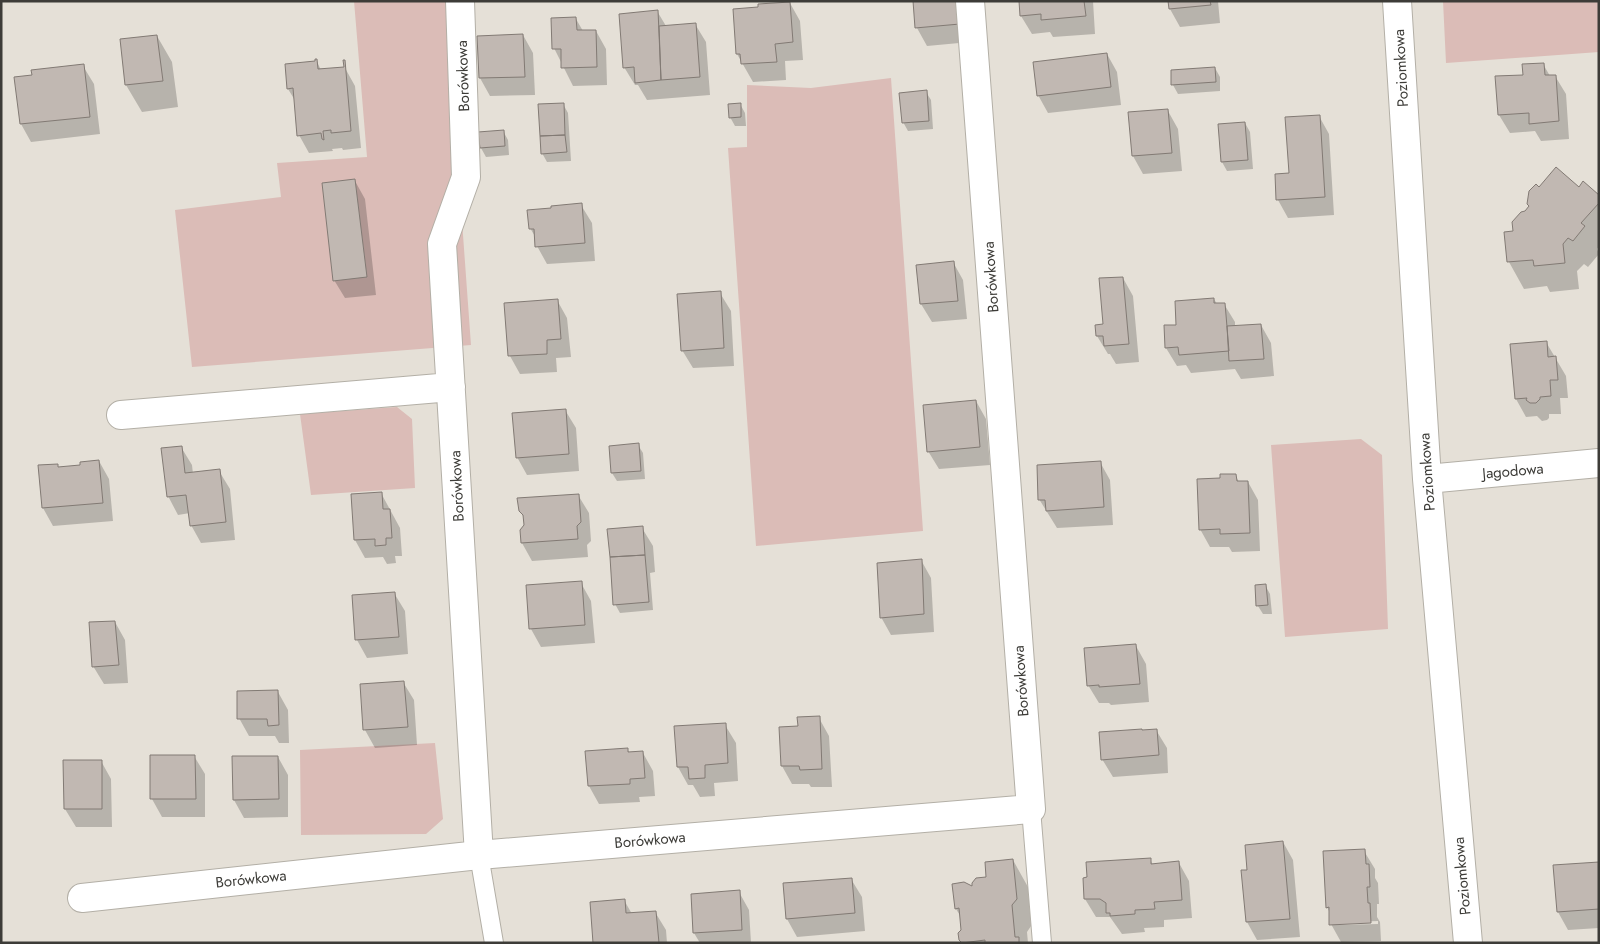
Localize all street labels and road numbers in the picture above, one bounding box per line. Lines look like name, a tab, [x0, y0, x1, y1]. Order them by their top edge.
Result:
street label: Poziomkowa	[1388, 28, 1414, 108]
street label: Borówkowa	[451, 40, 475, 112]
street label: Borówkowa	[978, 241, 1004, 313]
street label: Poziomkowa	[1413, 432, 1441, 512]
street label: Borówkowa	[444, 450, 470, 522]
street label: Jagodowa	[1479, 457, 1545, 485]
street label: Borówkowa	[1008, 645, 1034, 717]
street label: Borówkowa	[613, 826, 687, 854]
street label: Poziomkowa	[1448, 836, 1476, 916]
street label: Borówkowa	[214, 864, 288, 894]

